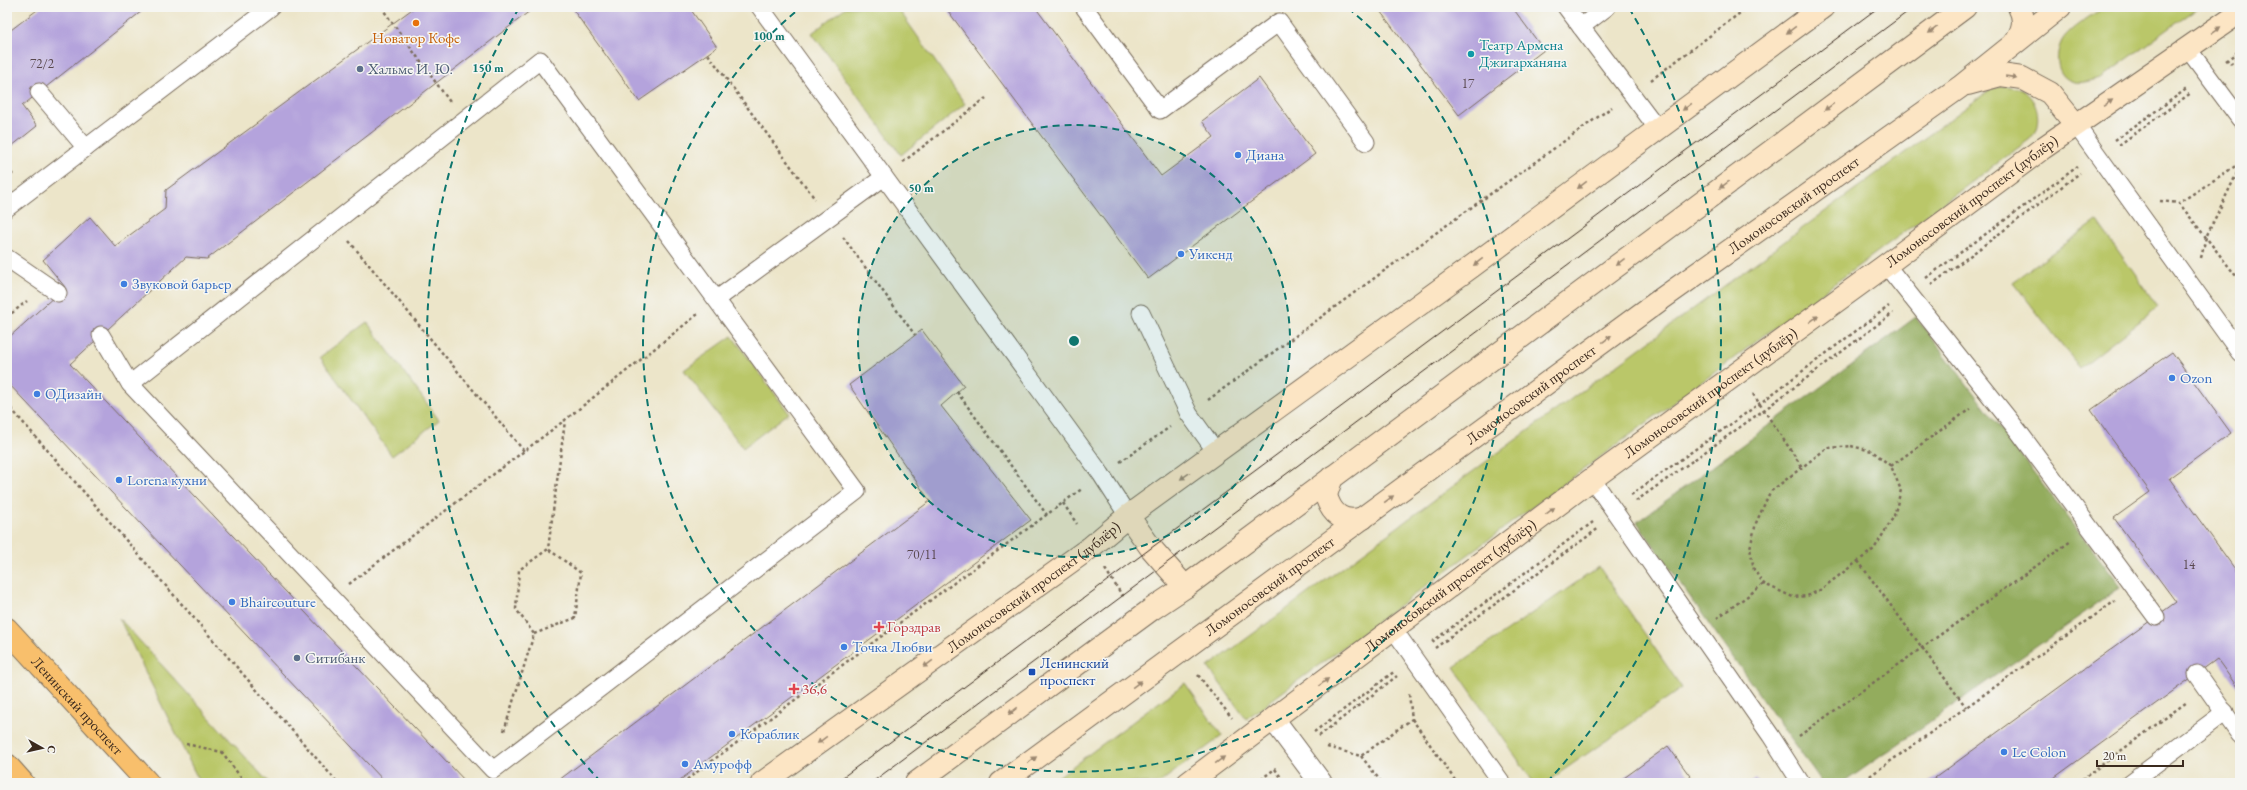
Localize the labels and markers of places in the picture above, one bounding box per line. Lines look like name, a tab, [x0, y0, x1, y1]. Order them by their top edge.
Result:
marker: Новатор Кофе	[411, 18, 421, 28]
place label: Новатор Кофе	[372, 28, 460, 47]
place label: Театр Армена Джигарханяна	[1479, 35, 1567, 71]
marker: Театр Армена Джигарханяна	[1466, 49, 1476, 59]
place label: Хальме И. Ю.	[367, 59, 453, 78]
marker: Хальме И. Ю.	[355, 64, 365, 74]
place label: Диана	[1246, 145, 1284, 164]
marker: Диана	[1233, 150, 1243, 160]
place label: Уикенд	[1188, 244, 1233, 263]
marker: Уикенд	[1176, 249, 1186, 259]
place label: Звуковой барьер	[132, 274, 232, 293]
marker: Звуковой барьер	[119, 279, 129, 289]
centre of rings	[1067, 334, 1081, 348]
place label: Ozon	[2180, 368, 2213, 387]
marker: Ozon	[2167, 373, 2177, 383]
place label: ОДизайн	[45, 384, 102, 403]
marker: ОДизайн	[32, 389, 42, 399]
place label: Lorena кухни	[127, 470, 207, 489]
marker: Lorena кухни	[114, 475, 124, 485]
place label: Bhaircouture	[240, 592, 316, 611]
marker: Bhaircouture	[227, 597, 237, 607]
place label: Горздрав	[887, 617, 941, 636]
marker: Горздрав	[874, 622, 884, 632]
place label: Точка Любви	[852, 637, 933, 656]
marker: Точка Любви	[839, 642, 849, 652]
place label: Ситибанк	[305, 648, 365, 667]
marker: Ситибанк	[292, 653, 302, 663]
place label: Ленинский проспект	[1040, 653, 1109, 689]
marker: Ленинский проспект	[1027, 667, 1037, 677]
place label: 36,6	[802, 679, 827, 698]
marker: 36,6	[789, 684, 799, 694]
place label: Кораблик	[740, 724, 799, 743]
marker: Кораблик	[727, 729, 737, 739]
place label: Le Colon	[2012, 742, 2066, 761]
marker: Le Colon	[1999, 747, 2009, 757]
place label: Амурофф	[692, 754, 752, 773]
marker: Амурофф	[680, 759, 690, 769]

